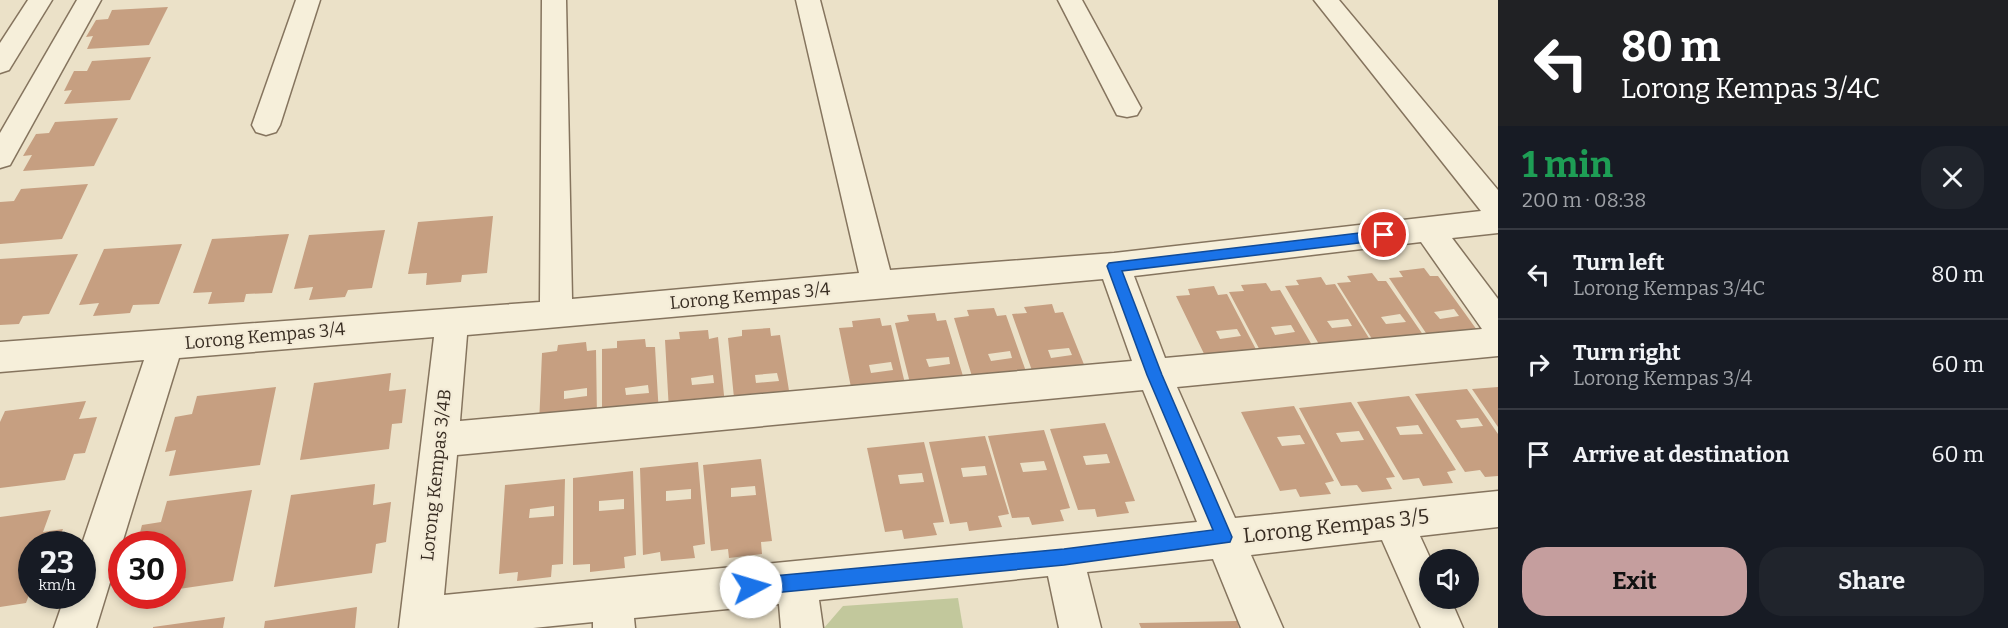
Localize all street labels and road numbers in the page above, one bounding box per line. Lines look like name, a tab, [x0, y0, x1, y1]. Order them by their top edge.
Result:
street label: Lorong Kempas 3/4	[669, 278, 832, 314]
street label: Lorong Kempas 3/4	[184, 318, 347, 354]
street label: Lorong Kempas 3/4B	[416, 388, 456, 562]
street label: Lorong Kempas 3/5	[1242, 503, 1430, 549]

